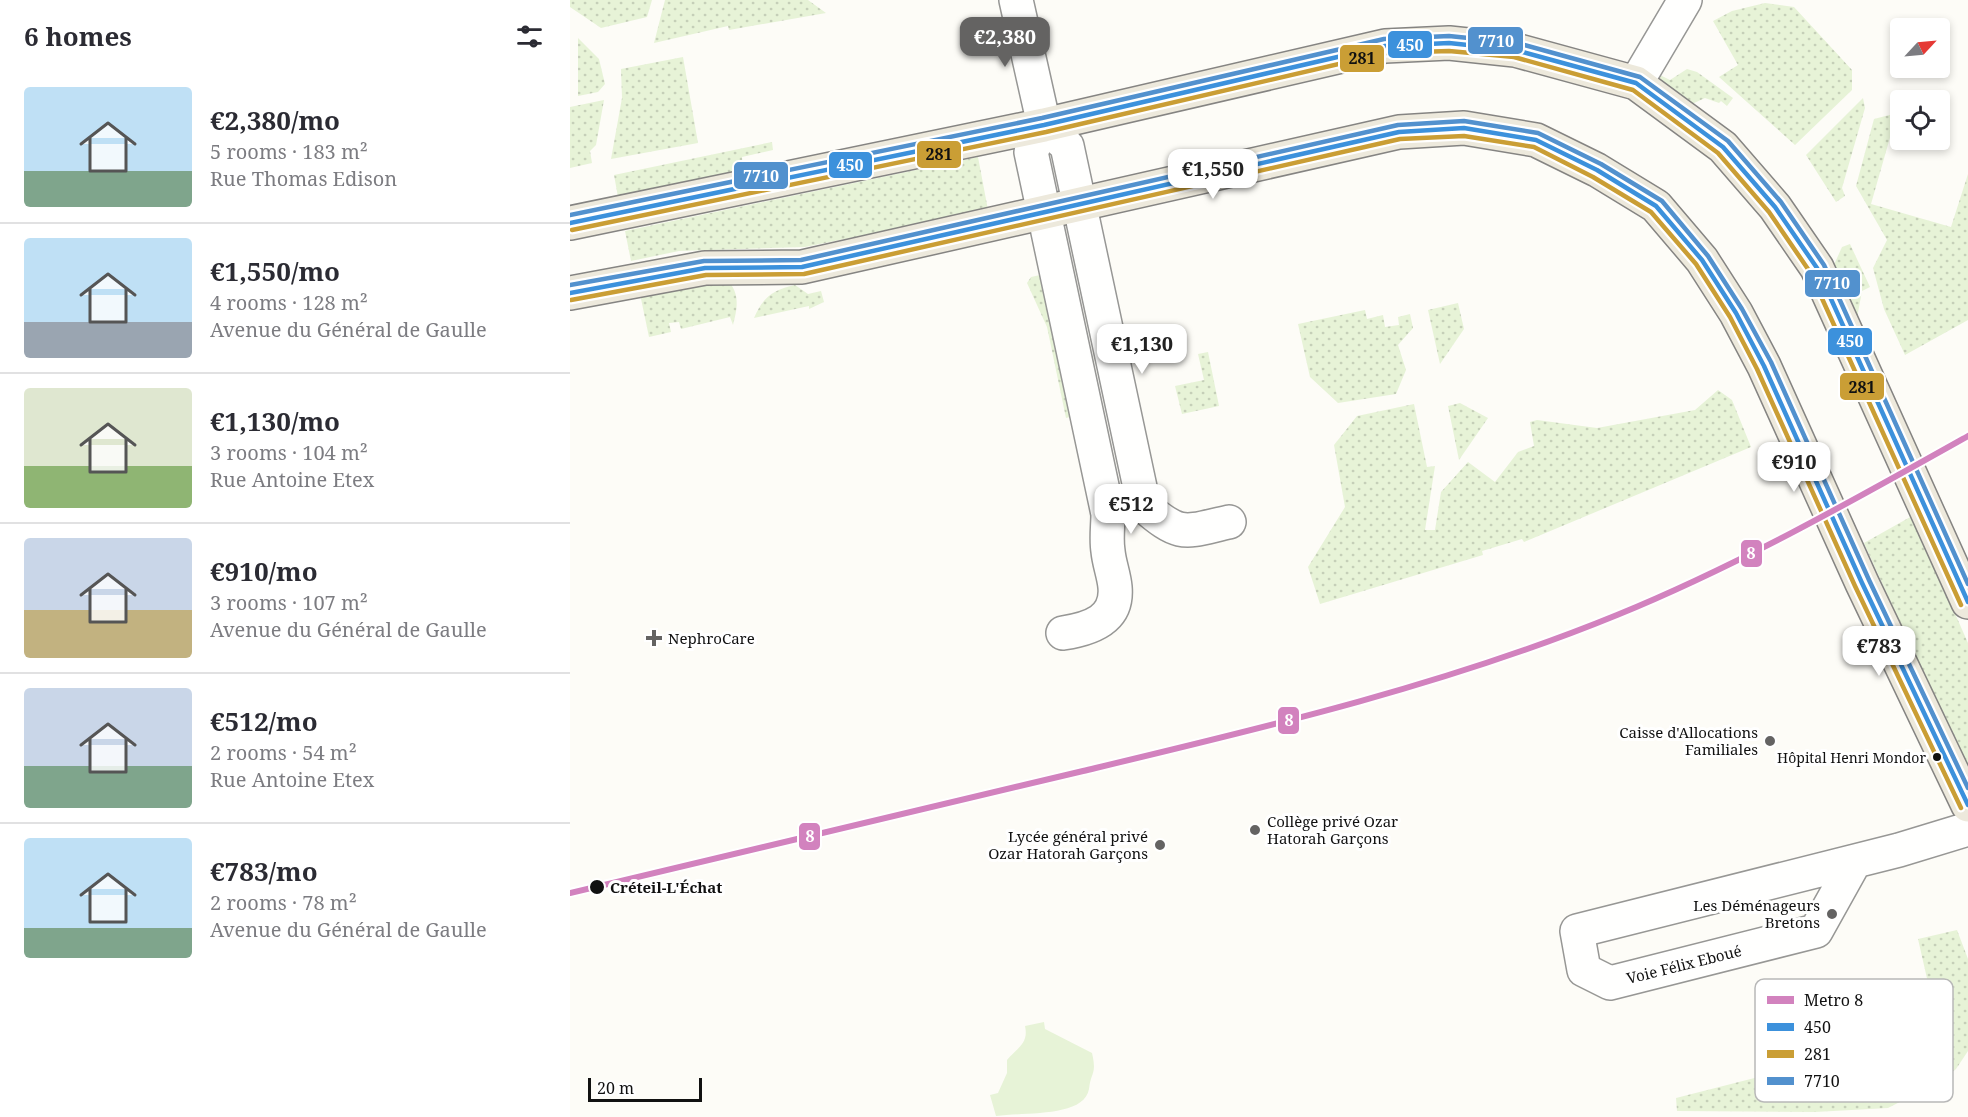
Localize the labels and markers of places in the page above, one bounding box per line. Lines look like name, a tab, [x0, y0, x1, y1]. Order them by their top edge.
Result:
pin: €2,380	[956, 17, 1054, 68]
pin: €1,550	[1164, 149, 1262, 200]
pin: €1,130	[1093, 324, 1191, 375]
pin: €910	[1758, 442, 1830, 493]
pin: €512	[1095, 484, 1167, 535]
pin: €783	[1843, 626, 1915, 677]
place label: NephroCare	[668, 628, 755, 648]
marker: NephroCare	[645, 629, 663, 647]
place label: Caisse d'Allocations Familiales	[1619, 722, 1758, 759]
marker: Caisse d'Allocations Familiales	[1763, 734, 1777, 748]
place label: Hôpital Henri Mondor	[1777, 748, 1926, 767]
marker: Hôpital Henri Mondor	[1931, 751, 1943, 763]
place label: Collège privé Ozar Hatorah Garçons	[1267, 811, 1398, 848]
marker: Collège privé Ozar Hatorah Garçons	[1248, 823, 1262, 837]
place label: Lycée général privé Ozar Hatorah Garçons	[988, 826, 1148, 863]
marker: Lycée général privé Ozar Hatorah Garçons	[1153, 838, 1167, 852]
place label: Créteil-L'Échat	[610, 877, 722, 897]
marker: Créteil-L'Échat	[588, 878, 606, 896]
place label: Les Déménageurs Bretons	[1693, 895, 1820, 932]
marker: Les Déménageurs Bretons	[1825, 907, 1839, 921]

